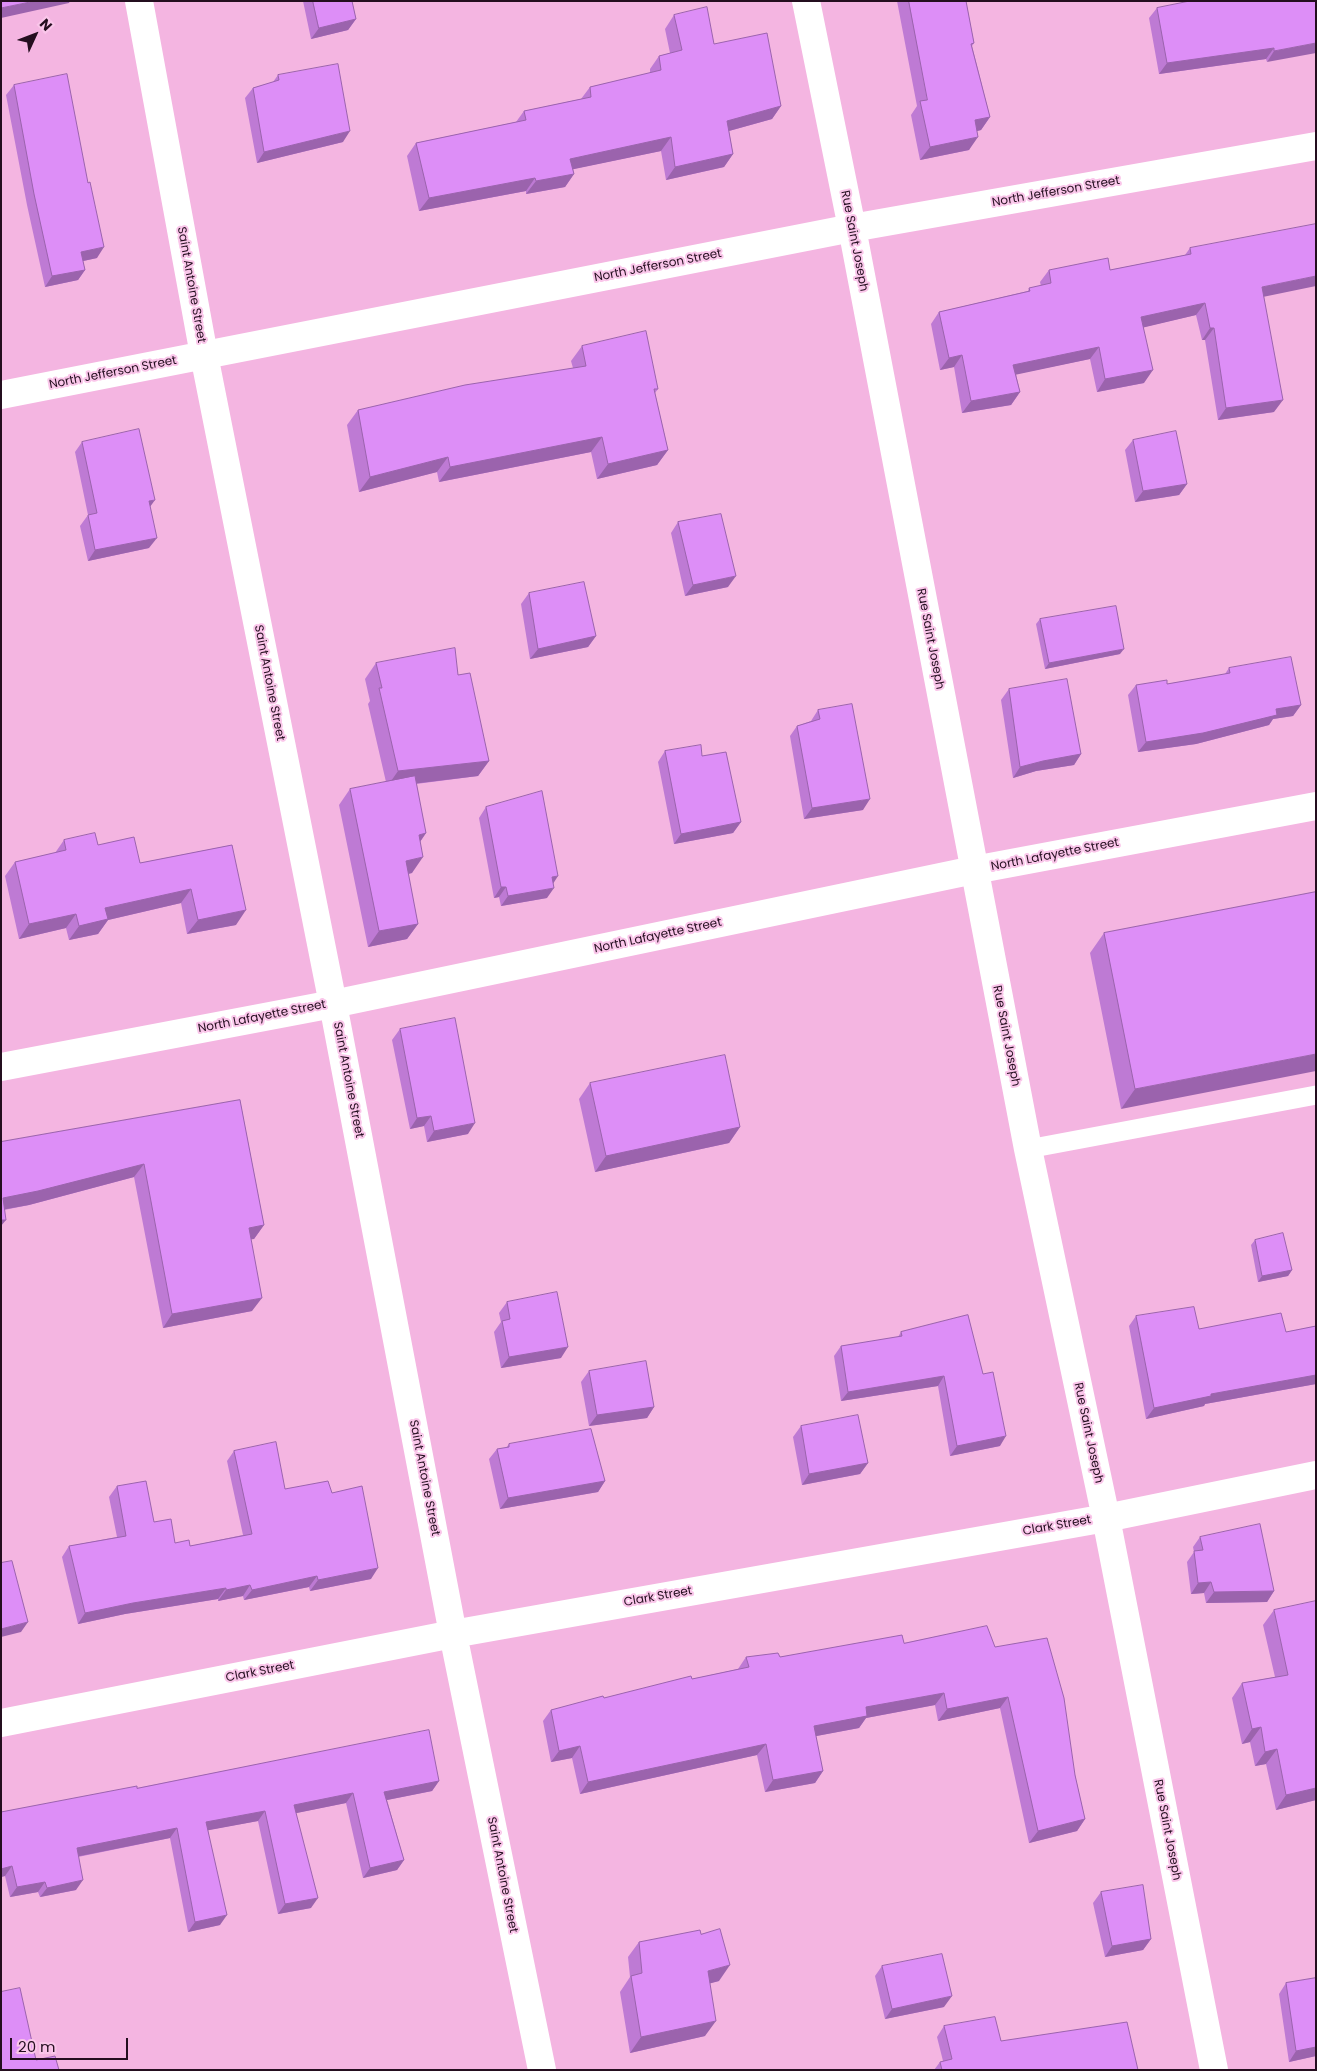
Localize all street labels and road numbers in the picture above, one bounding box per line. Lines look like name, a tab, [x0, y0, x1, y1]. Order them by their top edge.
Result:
street label: North Jefferson Street	[991, 174, 1121, 210]
street label: Rue Saint Joseph	[837, 189, 871, 293]
street label: Saint Antoine Street	[174, 226, 208, 344]
street label: North Jefferson Street	[593, 247, 723, 285]
street label: North Jefferson Street	[48, 354, 178, 392]
street label: Rue Saint Joseph	[913, 587, 947, 691]
street label: Saint Antoine Street	[251, 624, 287, 742]
street label: North Lafayette Street	[990, 836, 1120, 874]
street label: North Lafayette Street	[593, 915, 723, 957]
street label: Rue Saint Joseph	[989, 984, 1023, 1088]
street label: North Lafayette Street	[197, 998, 327, 1036]
street label: Saint Antoine Street	[330, 1021, 366, 1139]
street label: Rue Saint Joseph	[1070, 1381, 1106, 1485]
street label: Saint Antoine Street	[406, 1419, 442, 1537]
street label: Clark Street	[1022, 1513, 1092, 1539]
street label: Clark Street	[623, 1584, 693, 1610]
street label: Clark Street	[225, 1658, 295, 1686]
street label: Rue Saint Joseph	[1150, 1778, 1184, 1882]
street label: Saint Antoine Street	[484, 1816, 520, 1934]

